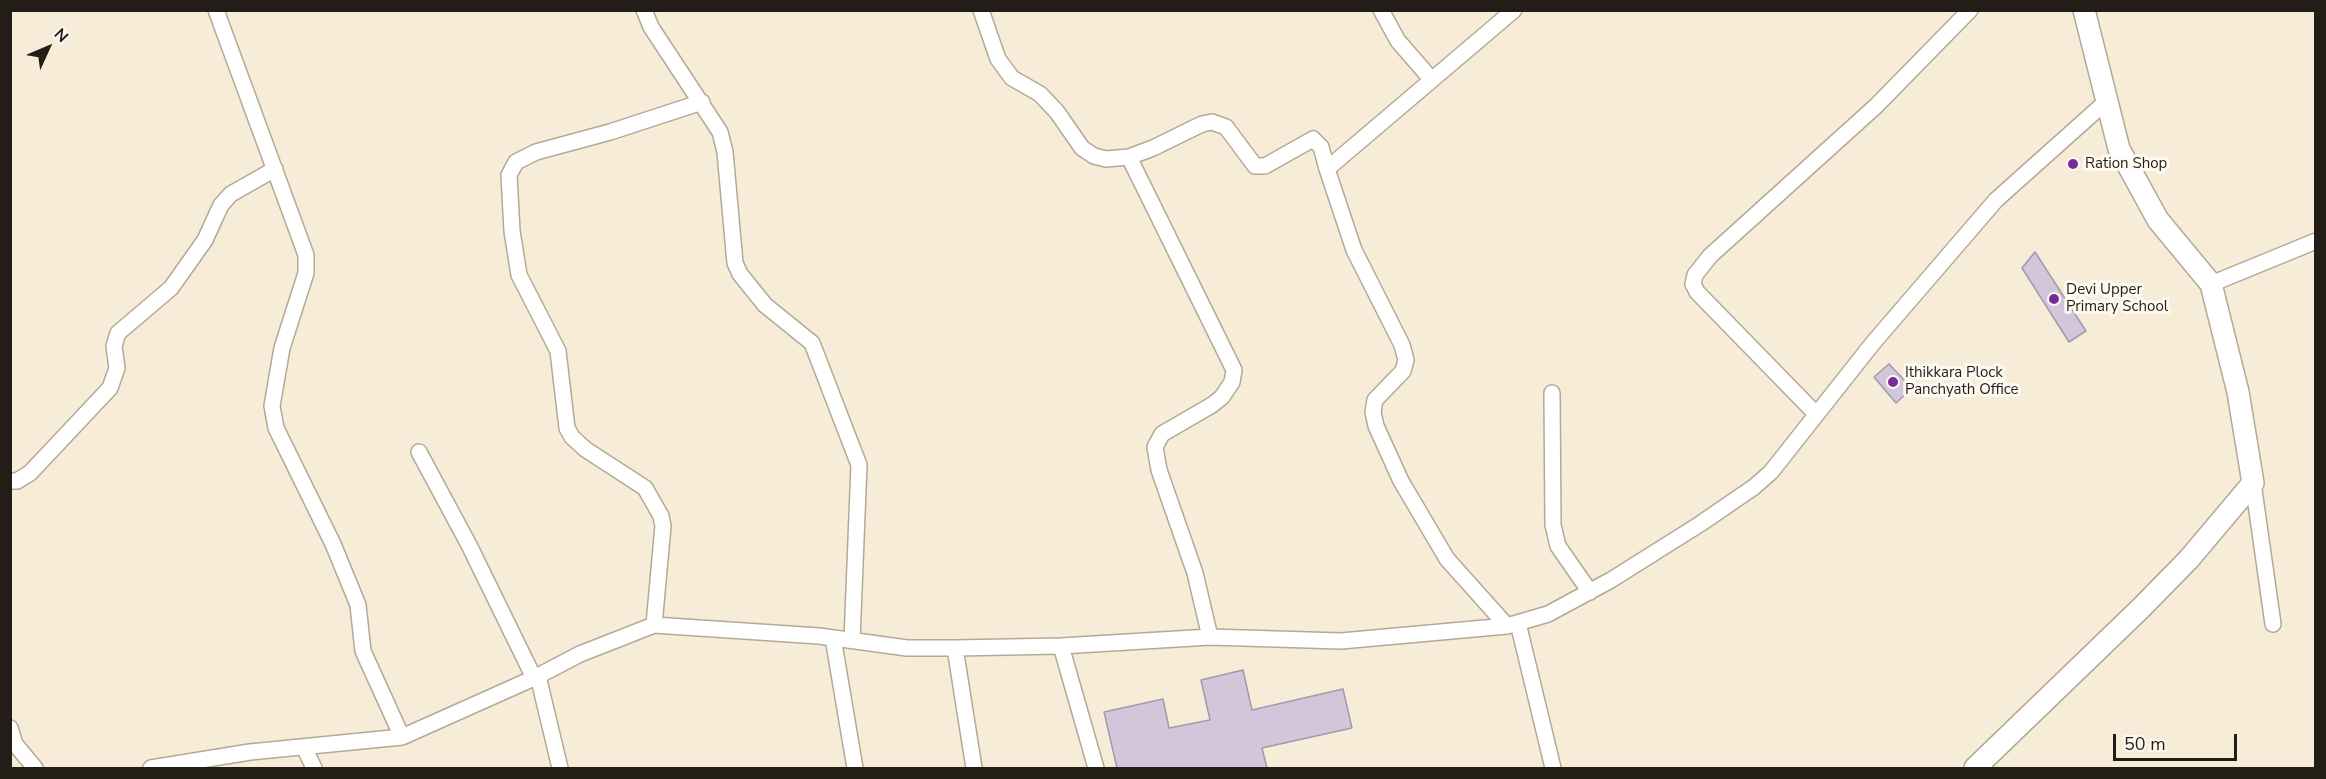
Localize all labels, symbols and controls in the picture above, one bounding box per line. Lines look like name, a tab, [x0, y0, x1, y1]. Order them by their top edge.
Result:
north arrow	[18, 18, 78, 78]
text: N	[49, 24, 73, 47]
place label: Ration Shop	[2085, 155, 2167, 173]
marker: Ration Shop	[2066, 157, 2080, 171]
place label: Devi Upper Primary School	[2066, 281, 2168, 316]
marker: Devi Upper Primary School	[2047, 292, 2061, 306]
place label: Ithikkara Plock Panchyath Office	[1905, 364, 2019, 399]
marker: Ithikkara Plock Panchyath Office	[1886, 375, 1900, 389]
scale bar	[2116, 722, 2240, 760]
text: 50 m	[2124, 732, 2166, 756]

